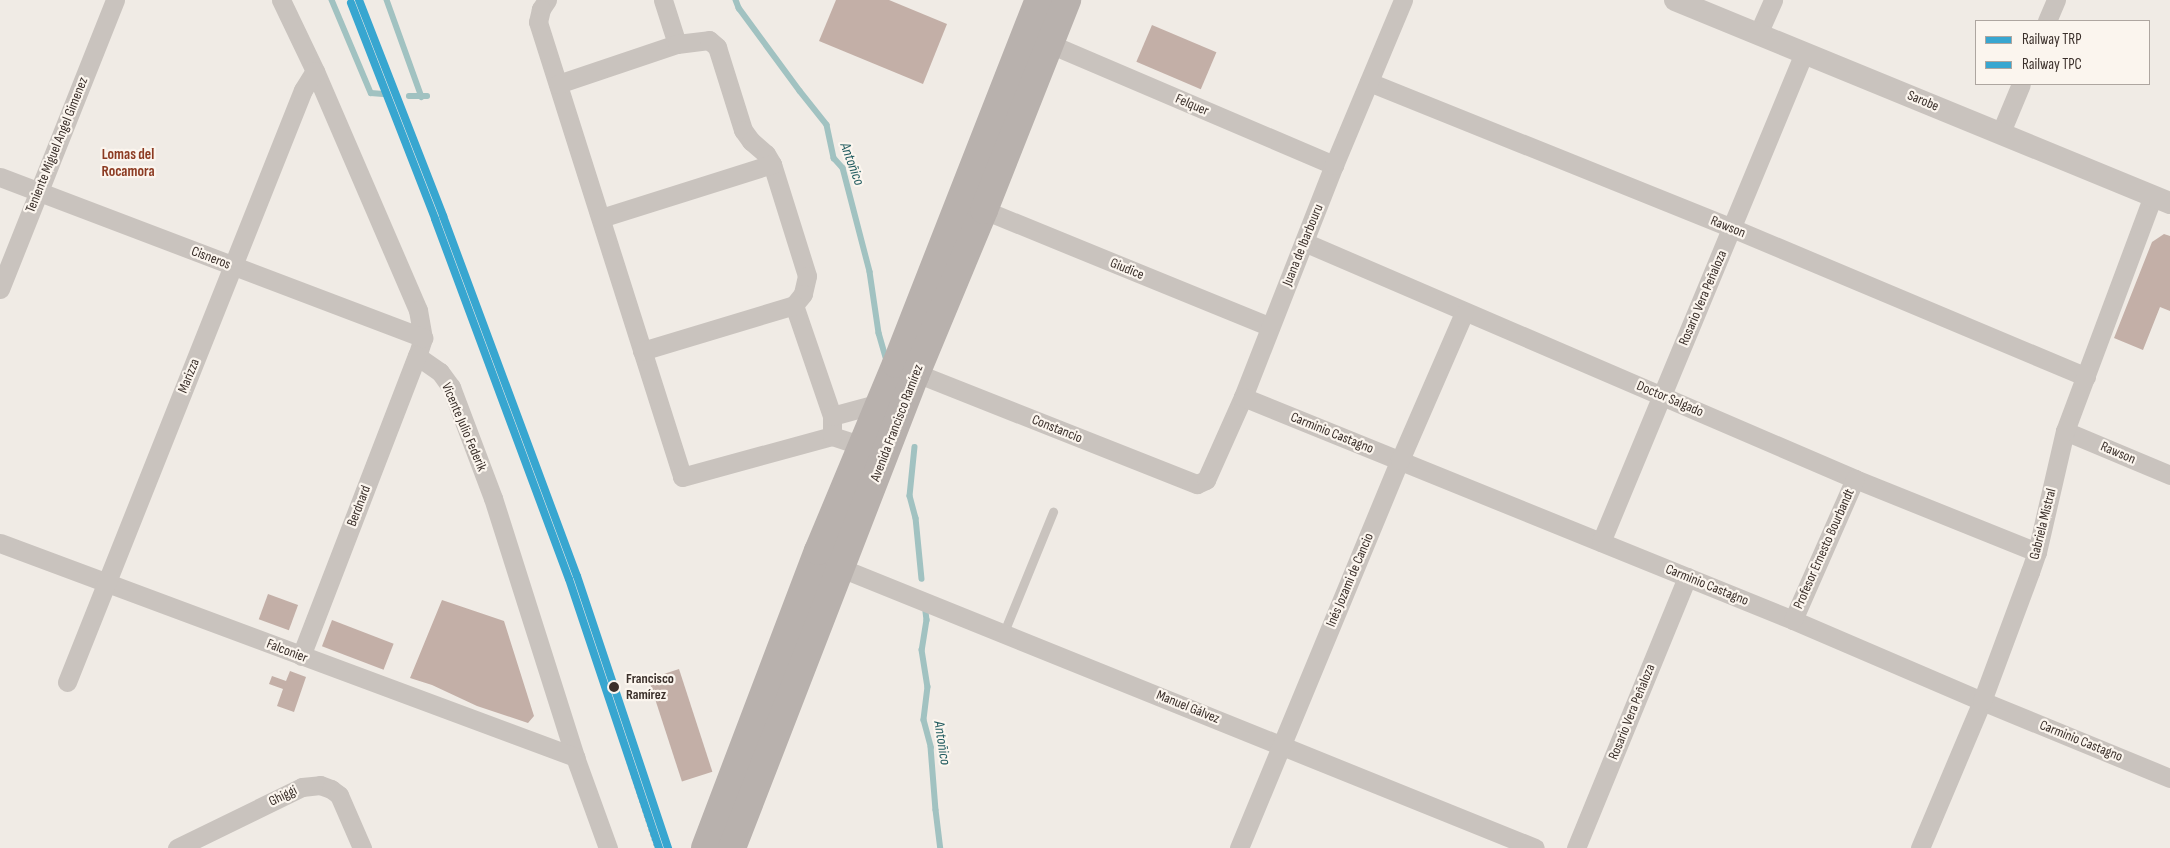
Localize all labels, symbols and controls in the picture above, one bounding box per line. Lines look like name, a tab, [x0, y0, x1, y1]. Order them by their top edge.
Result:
legend	[1975, 20, 2150, 85]
text: Railway TRP	[2022, 30, 2082, 49]
text: Railway TPC	[2022, 55, 2082, 74]
street label: Teniente Miguel Angel Gimenez	[22, 75, 92, 215]
street label: Sarobe	[1905, 87, 1941, 115]
street label: Felquer	[1173, 90, 1211, 120]
water label: Antoñico	[836, 140, 868, 188]
district label: Lomas del Rocamora	[101, 145, 155, 180]
street label: Juana de Ibarbouru	[1279, 202, 1327, 288]
street label: Rawson	[1708, 212, 1748, 242]
street label: Cisneros	[189, 243, 233, 273]
street label: Rosario Vera Peñaloza	[1675, 248, 1731, 348]
street label: Giudice	[1108, 255, 1146, 283]
street label: Marizza	[175, 356, 203, 396]
street label: Avenida Francisco Ramírez	[867, 362, 927, 484]
street label: Doctor Salgado	[1634, 377, 1706, 421]
street label: Vicente Julio Federik	[438, 380, 490, 474]
street label: Carminio Castagno	[1288, 409, 1376, 457]
street label: Constancio	[1029, 411, 1085, 447]
street label: Rawson	[2098, 438, 2138, 468]
street label: Berdnard	[344, 483, 374, 529]
street label: Profesor Ernesto Bourbandt	[1790, 486, 1858, 612]
street label: Gabriela Mistral	[2026, 487, 2060, 561]
street label: Inés Jozami de Cancio	[1323, 531, 1377, 629]
street label: Carminio Castagno	[1663, 561, 1751, 609]
street label: Falconier	[264, 636, 310, 666]
street label: Rosario Vera Peñaloza	[1605, 662, 1659, 762]
place label: Francisco Ramírez	[626, 671, 674, 704]
marker: Francisco Ramírez	[605, 678, 623, 696]
street label: Manuel Gálvez	[1154, 687, 1222, 727]
street label: Carminio Castagno	[2037, 717, 2125, 765]
water label: Antoñico	[930, 720, 954, 766]
street label: Ghiggi	[266, 782, 300, 810]

